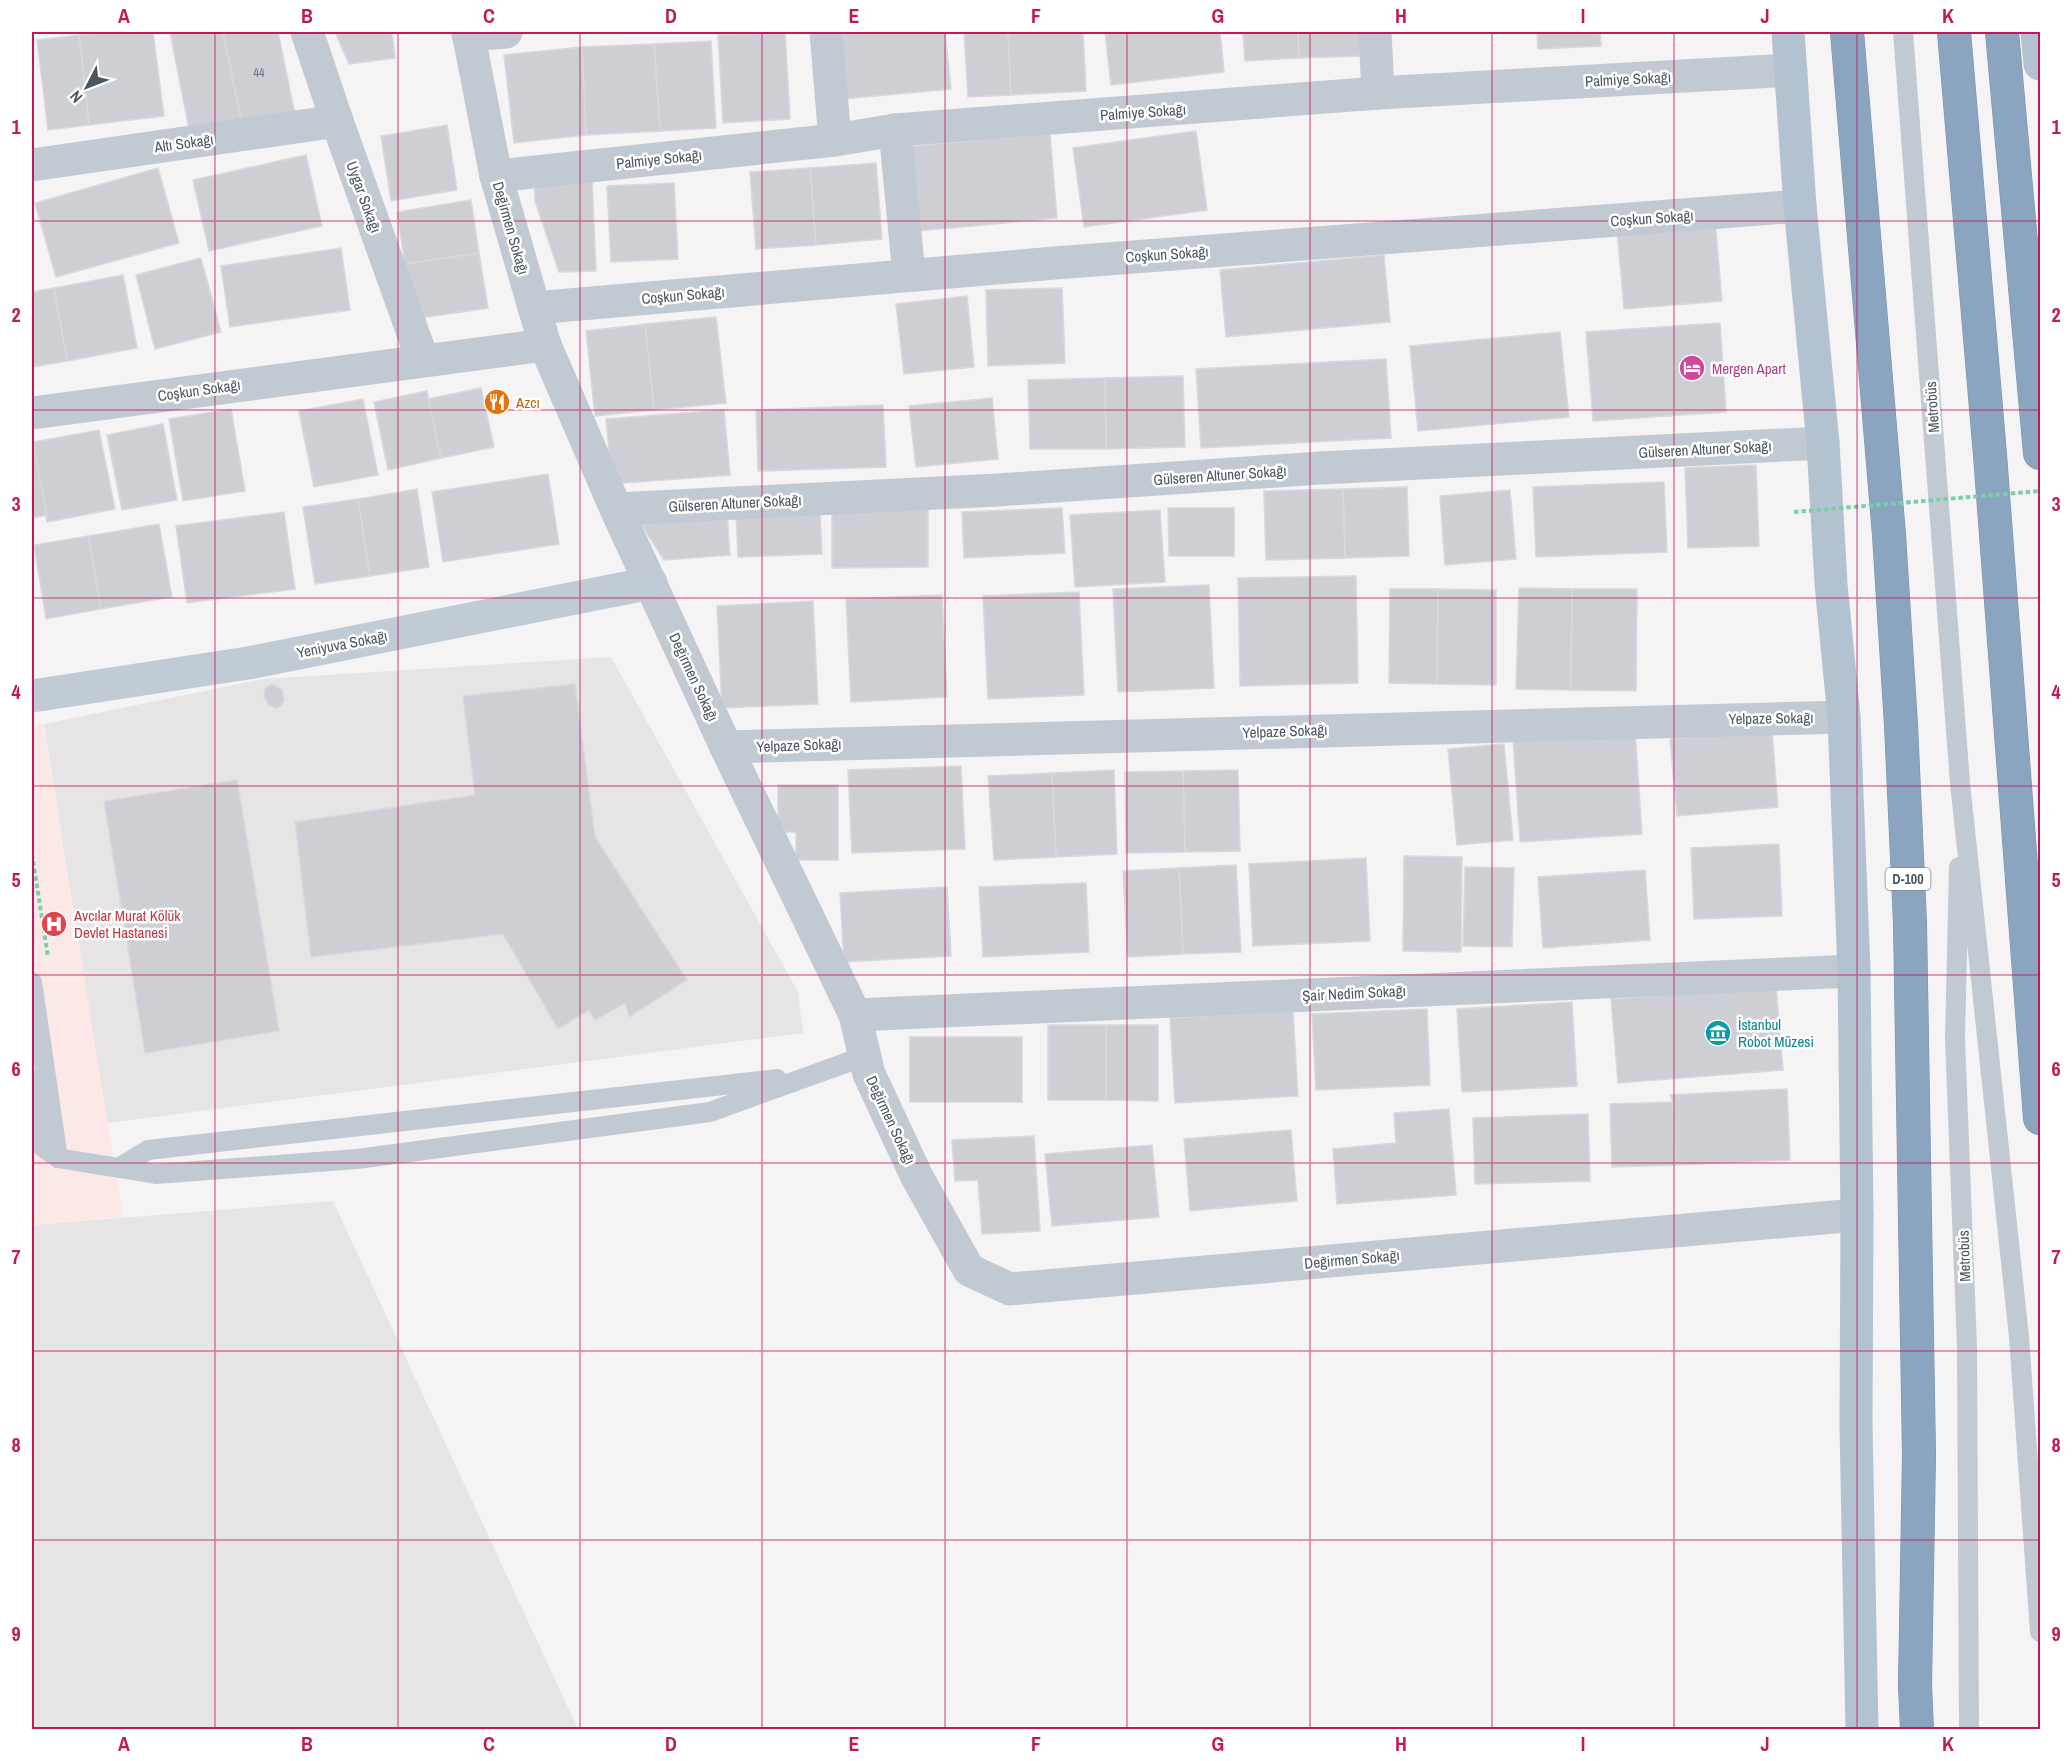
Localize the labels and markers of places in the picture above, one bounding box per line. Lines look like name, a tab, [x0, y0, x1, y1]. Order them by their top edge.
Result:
hotel icon: Mergen Apart	[1677, 353, 1707, 383]
place label: Mergen Apart	[1712, 358, 1786, 379]
restaurant icon: Azcı	[482, 387, 512, 417]
place label: Azcı	[515, 392, 540, 413]
place label: Avcılar Murat Kölük Devlet Hastanesi	[73, 905, 181, 943]
hospital icon: Avcılar Murat Kölük Devlet Hastanesi	[39, 909, 69, 939]
place label: İstanbul Robot Müzesi	[1738, 1014, 1814, 1052]
museum icon: İstanbul Robot Müzesi	[1703, 1018, 1733, 1048]

